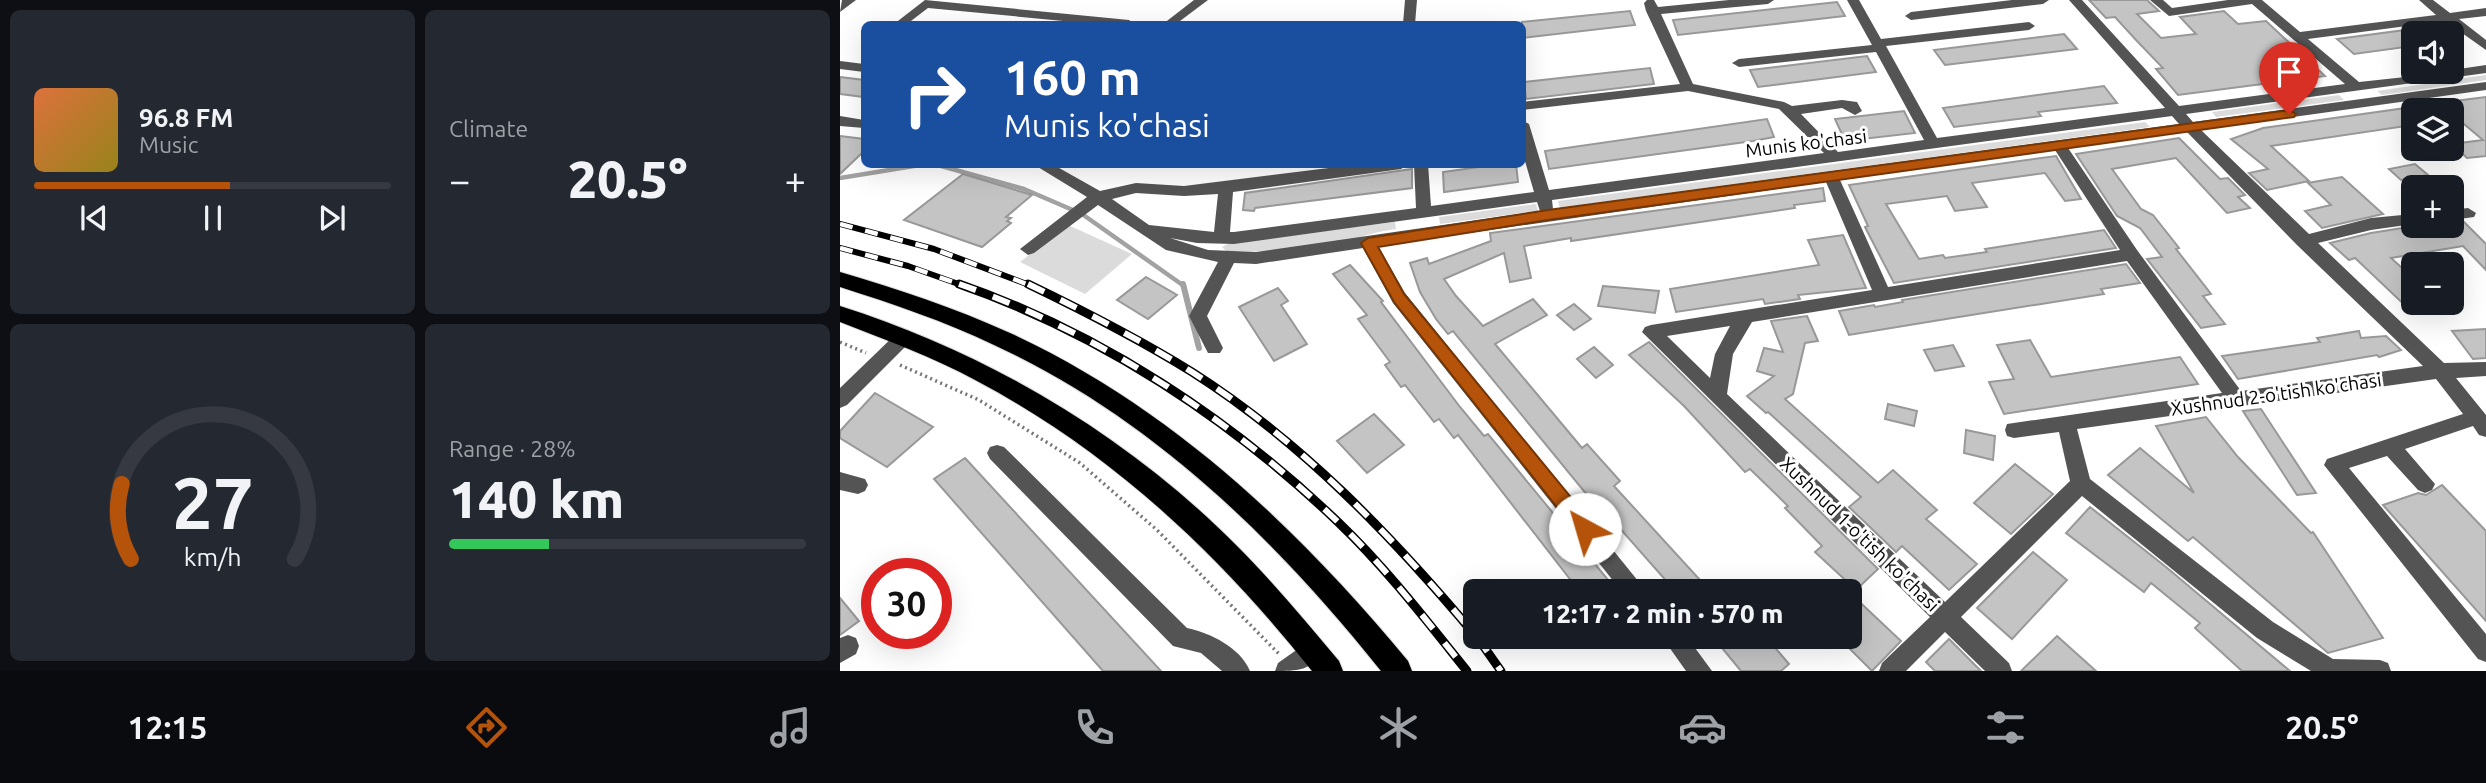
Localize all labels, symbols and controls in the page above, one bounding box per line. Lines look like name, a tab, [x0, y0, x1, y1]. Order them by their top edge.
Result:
map controls	[2401, 21, 2464, 315]
button: sound	[2401, 21, 2464, 84]
pin	[2259, 42, 2319, 114]
icon: right	[889, 49, 980, 140]
text: 160 m	[1004, 49, 1141, 104]
icon: arrive	[2270, 53, 2308, 91]
button: layers	[2401, 98, 2464, 161]
text: 96.8 FM	[139, 103, 233, 132]
text: Munis ko'chasi	[1004, 107, 1210, 143]
text: Climate	[449, 116, 528, 141]
street label: Munis ko'chasi	[1744, 125, 1868, 161]
text: Music	[139, 132, 198, 157]
text: 20.5°	[568, 150, 687, 208]
text: −	[449, 159, 470, 201]
text: +	[785, 159, 806, 201]
button: +	[2401, 175, 2464, 238]
icon: previous	[75, 199, 113, 237]
icon: pause	[194, 199, 232, 237]
icon: next	[313, 199, 351, 237]
button: −	[2401, 252, 2464, 315]
street label: Xushnud 2-o'tish ko'chasi	[2169, 368, 2383, 420]
text: Range · 28%	[449, 436, 576, 461]
street label: Xushnud 1-o'tish ko'chasi	[1776, 452, 1944, 616]
text: 27	[171, 461, 254, 543]
text: 140 km	[449, 470, 624, 528]
position arrow	[1548, 492, 1622, 566]
text: km/h	[184, 542, 241, 570]
speed limit sign: 30	[861, 558, 952, 649]
text: 12:17 · 2 min · 570 m	[1542, 599, 1783, 628]
icon: directions	[462, 703, 511, 752]
icon: music	[766, 703, 815, 752]
icon: phone	[1070, 703, 1119, 752]
icon: climate	[1374, 703, 1423, 752]
icon: car	[1678, 703, 1727, 752]
icon: filters	[1981, 703, 2030, 752]
text: 12:15	[127, 709, 207, 745]
text: 20.5°	[2285, 709, 2358, 745]

